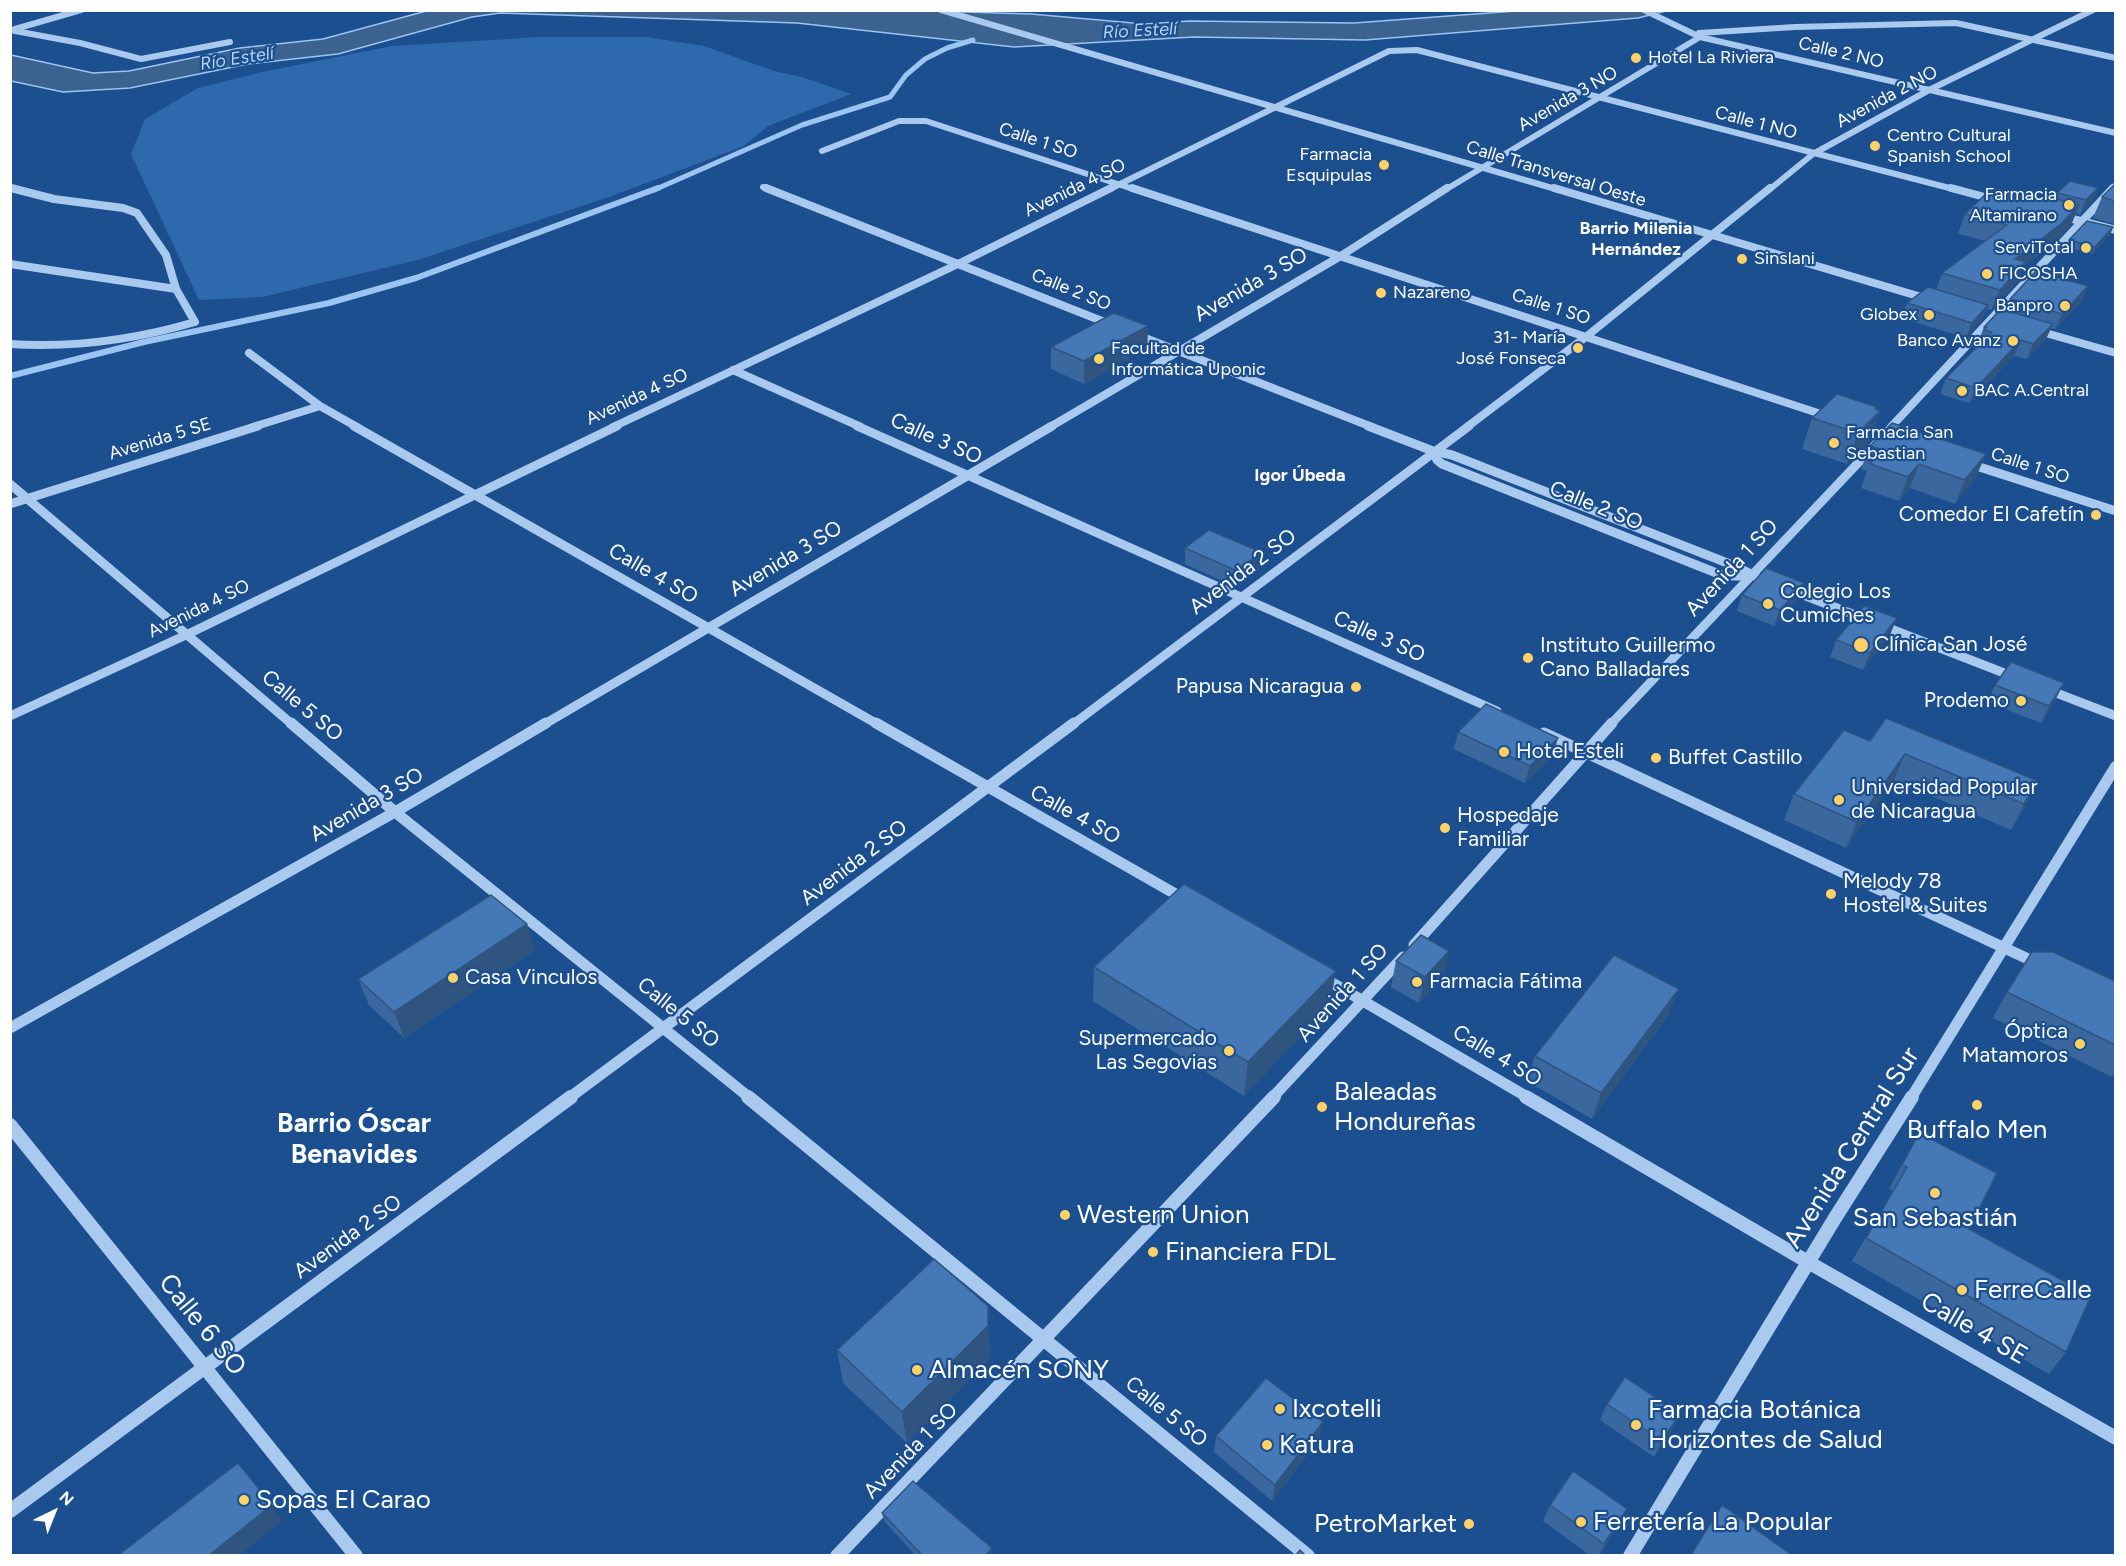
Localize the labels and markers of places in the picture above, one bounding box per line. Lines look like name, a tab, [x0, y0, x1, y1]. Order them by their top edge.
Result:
place label: Hotel La Riviera	[1648, 47, 1774, 69]
marker: Hotel La Riviera	[1629, 51, 1643, 65]
place label: Centro Cultural Spanish School	[1887, 125, 2011, 168]
marker: Centro Cultural Spanish School	[1868, 139, 1882, 153]
place label: Farmacia Esquipulas	[1286, 144, 1372, 186]
marker: Farmacia Esquipulas	[1377, 158, 1391, 172]
place label: Farmacia Altamirano	[1970, 184, 2057, 226]
marker: Farmacia Altamirano	[2062, 198, 2076, 212]
place label: ServiTotal	[1994, 237, 2074, 259]
marker: ServiTotal	[2079, 241, 2093, 255]
place label: Sinslani	[1754, 248, 1815, 270]
marker: Sinslani	[1735, 252, 1749, 266]
place label: FICOSHA	[1999, 263, 2077, 285]
marker: FICOSHA	[1980, 267, 1994, 281]
place label: Nazareno	[1393, 282, 1471, 304]
marker: Nazareno	[1374, 286, 1388, 300]
place label: Banpro	[1996, 295, 2053, 317]
marker: Banpro	[2058, 299, 2072, 313]
place label: Globex	[1860, 304, 1917, 326]
marker: Globex	[1922, 308, 1936, 322]
place label: 31- María José Fonseca	[1456, 327, 1566, 370]
place label: Banco Avanz	[1897, 330, 2001, 352]
marker: Banco Avanz	[2006, 334, 2020, 348]
place label: Facultad de Informática Uponic	[1111, 338, 1266, 380]
marker: 31- María José Fonseca	[1571, 341, 1585, 355]
marker: Facultad de Informática Uponic	[1092, 352, 1106, 366]
place label: BAC A.Central	[1974, 380, 2089, 402]
marker: BAC A.Central	[1955, 384, 1969, 398]
place label: Farmacia San Sebastian	[1846, 422, 1953, 464]
marker: Farmacia San Sebastian	[1827, 436, 1841, 450]
place label: Comedor El Cafetín	[1899, 502, 2084, 528]
marker: Comedor El Cafetín	[2089, 508, 2103, 522]
place label: Colegio Los Cumiches	[1780, 579, 1891, 629]
marker: Colegio Los Cumiches	[1761, 597, 1775, 611]
place label: Clínica San José	[1874, 632, 2027, 658]
place label: Instituto Guillermo Cano Balladares	[1540, 633, 1715, 683]
marker: Clínica San José	[1852, 636, 1870, 654]
marker: Instituto Guillermo Cano Balladares	[1521, 651, 1535, 665]
place label: Papusa Nicaragua	[1176, 674, 1344, 700]
marker: Papusa Nicaragua	[1349, 680, 1363, 694]
place label: Prodemo	[1924, 688, 2009, 714]
marker: Prodemo	[2014, 694, 2028, 708]
place label: Hotel Esteli	[1516, 739, 1624, 765]
marker: Hotel Esteli	[1497, 745, 1511, 759]
place label: Buffet Castillo	[1668, 745, 1802, 771]
marker: Buffet Castillo	[1649, 751, 1663, 765]
place label: Universidad Popular de Nicaragua	[1851, 775, 2038, 825]
marker: Universidad Popular de Nicaragua	[1832, 793, 1846, 807]
place label: Hospedaje Familiar	[1457, 803, 1559, 853]
marker: Hospedaje Familiar	[1438, 821, 1452, 835]
place label: Melody 78 Hostel & Suites	[1843, 869, 1987, 919]
marker: Melody 78 Hostel & Suites	[1824, 887, 1838, 901]
place label: Casa Vinculos	[465, 965, 597, 991]
place label: Farmacia Fátima	[1429, 969, 1582, 995]
marker: Casa Vinculos	[446, 971, 460, 985]
marker: Farmacia Fátima	[1410, 975, 1424, 989]
place label: Óptica Matamoros	[1962, 1019, 2068, 1069]
place label: Supermercado Las Segovias	[1078, 1026, 1217, 1076]
marker: Óptica Matamoros	[2073, 1037, 2087, 1051]
marker: Supermercado Las Segovias	[1222, 1044, 1236, 1058]
place label: Baleadas Hondureñas	[1334, 1076, 1476, 1138]
marker: Buffalo Men	[1970, 1098, 1984, 1112]
marker: Baleadas Hondureñas	[1315, 1100, 1329, 1114]
place label: Buffalo Men	[1907, 1114, 2047, 1146]
marker: San Sebastián	[1928, 1186, 1942, 1200]
place label: Western Union	[1077, 1199, 1249, 1231]
place label: San Sebastián	[1853, 1202, 2017, 1234]
marker: Western Union	[1058, 1208, 1072, 1222]
place label: Financiera FDL	[1165, 1236, 1336, 1268]
marker: Financiera FDL	[1146, 1245, 1160, 1259]
place label: FerreCalle	[1974, 1274, 2092, 1306]
marker: FerreCalle	[1955, 1283, 1969, 1297]
place label: Almacén SONY	[929, 1354, 1109, 1386]
marker: Almacén SONY	[910, 1363, 924, 1377]
place label: Ixcotelli	[1292, 1393, 1382, 1425]
place label: Farmacia Botánica Horizontes de Salud	[1648, 1394, 1883, 1456]
marker: Ixcotelli	[1273, 1402, 1287, 1416]
marker: Farmacia Botánica Horizontes de Salud	[1629, 1418, 1643, 1432]
place label: Katura	[1279, 1429, 1354, 1461]
marker: Katura	[1260, 1438, 1274, 1452]
place label: Sopas El Carao	[256, 1484, 431, 1516]
marker: Sopas El Carao	[237, 1493, 251, 1507]
place label: Ferretería La Popular	[1593, 1506, 1832, 1538]
place label: PetroMarket	[1314, 1508, 1457, 1540]
marker: Ferretería La Popular	[1574, 1515, 1588, 1529]
marker: PetroMarket	[1462, 1517, 1476, 1531]

